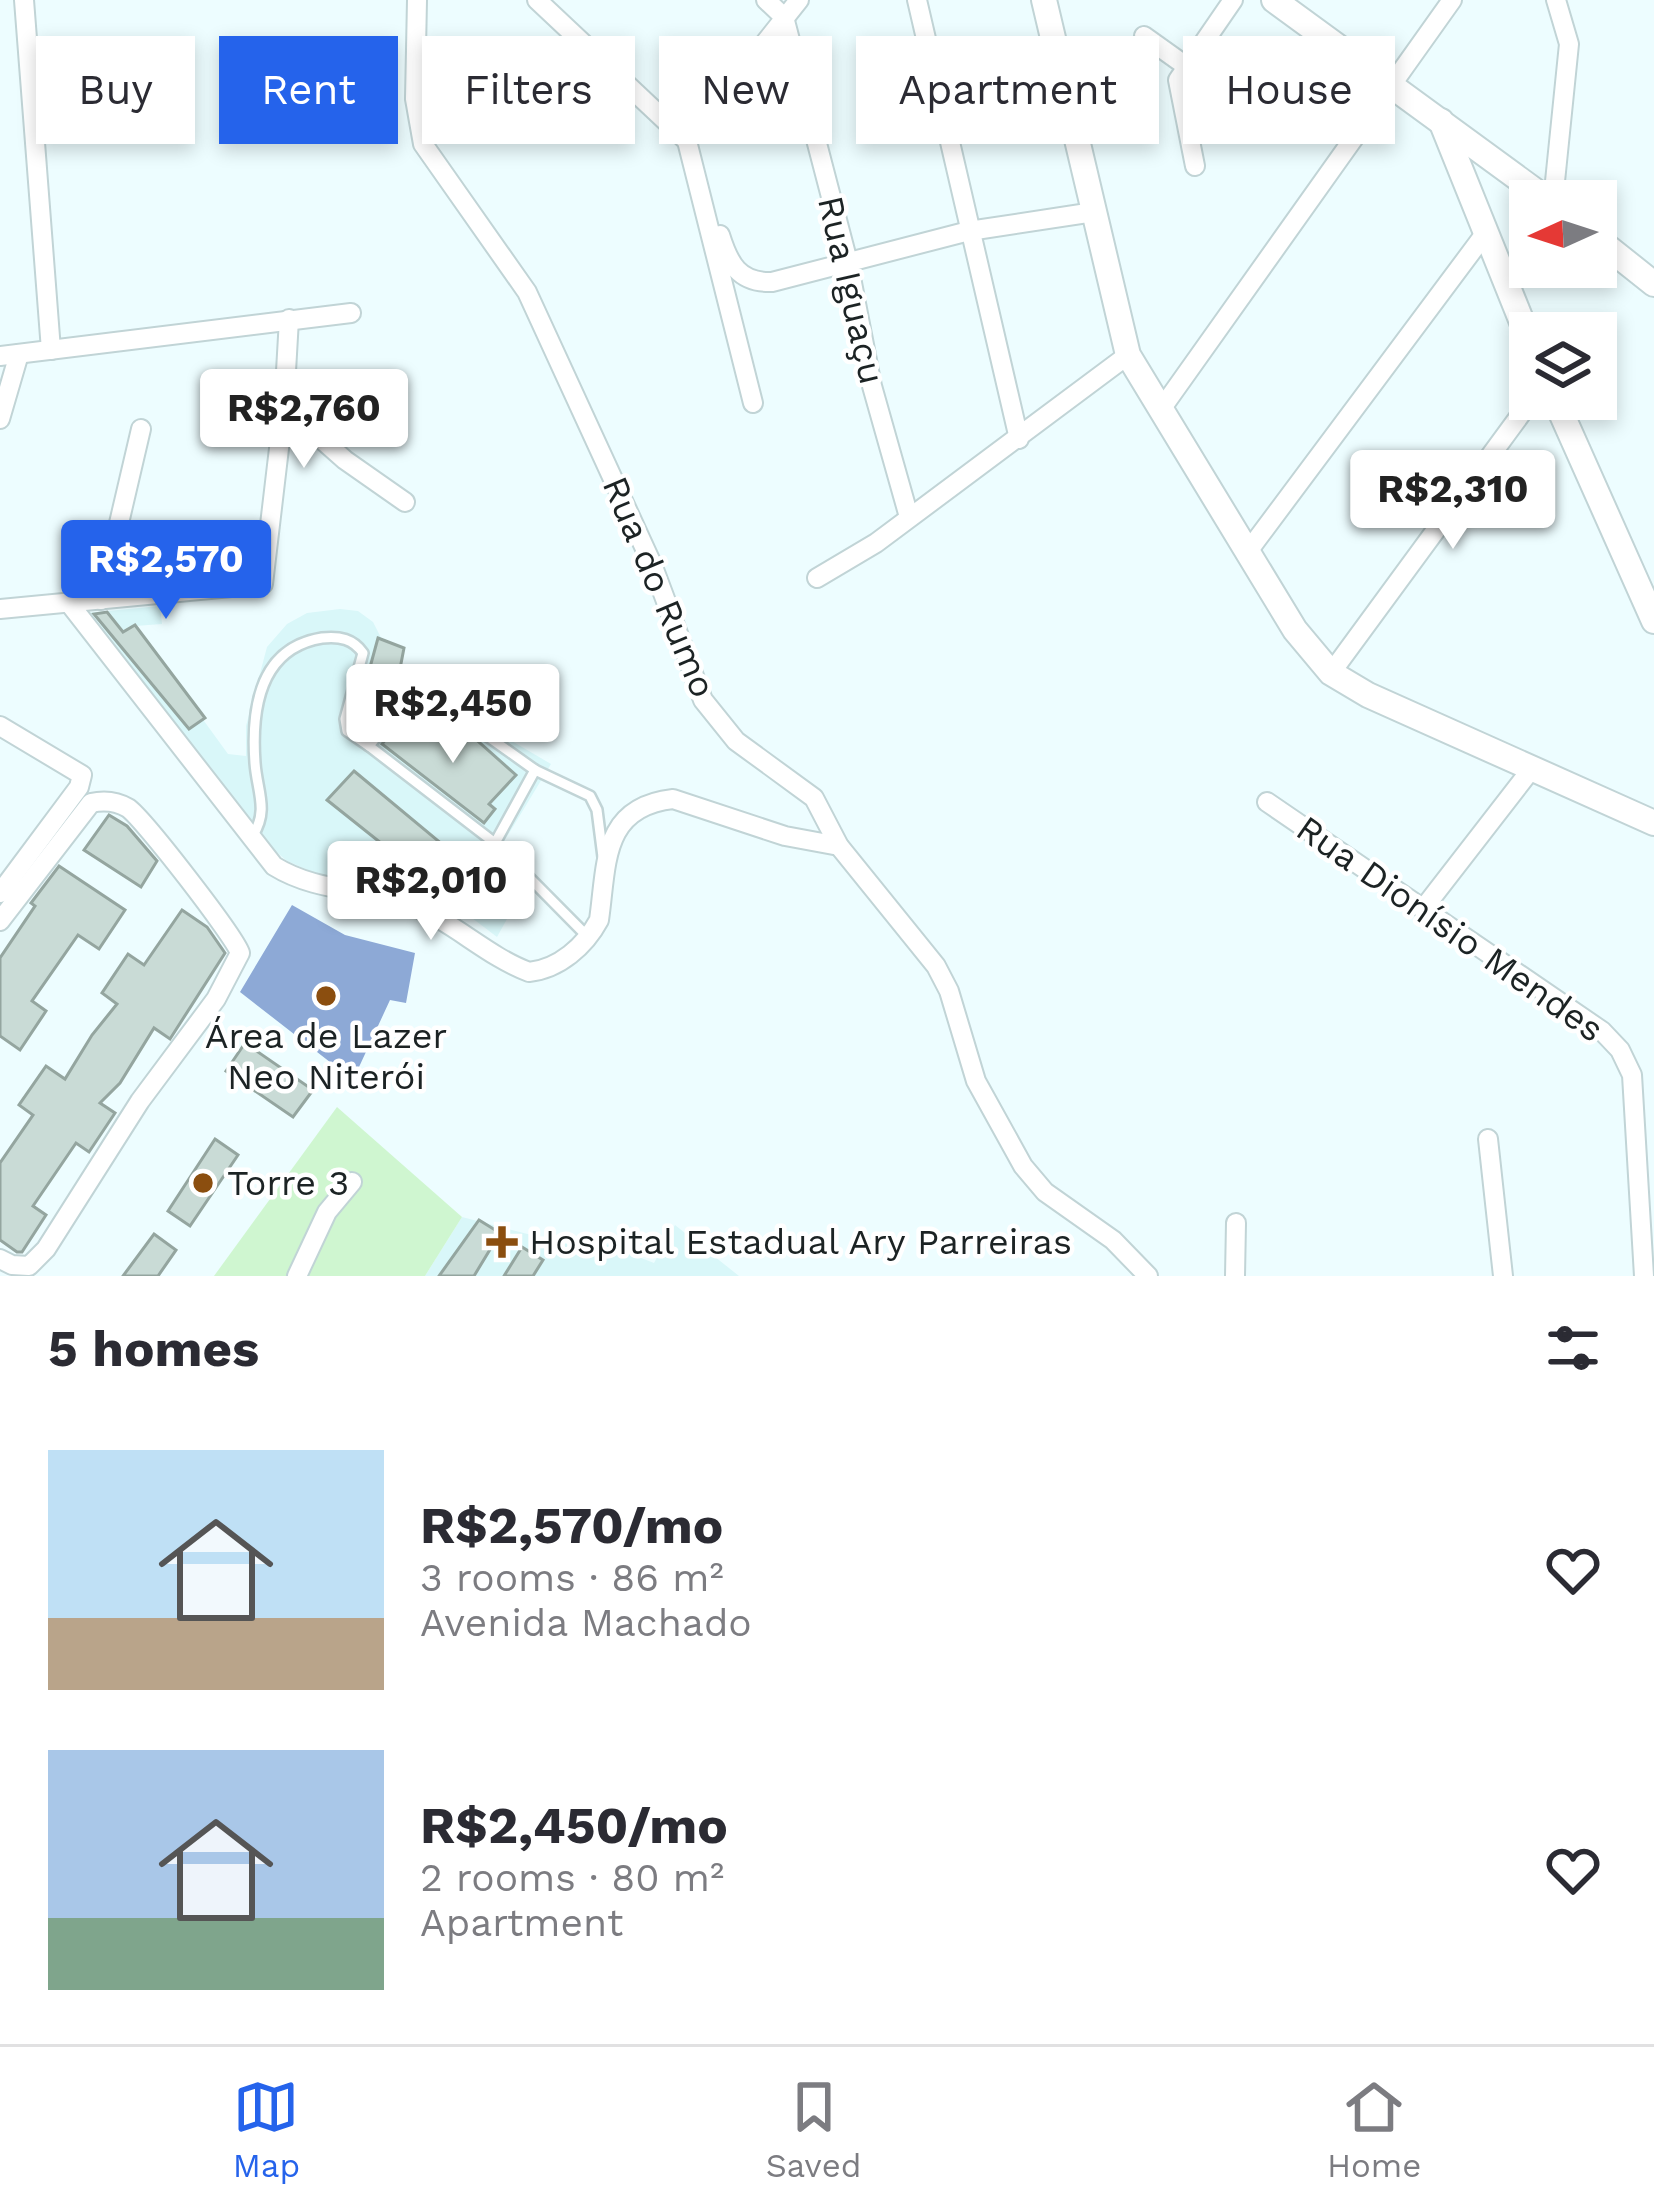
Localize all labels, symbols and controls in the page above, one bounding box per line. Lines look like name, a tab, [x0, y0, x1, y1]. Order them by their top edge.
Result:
chip: Buy	[36, 36, 195, 144]
chip: Rent	[219, 36, 398, 144]
chip: Filters	[422, 36, 635, 144]
chip: New	[659, 36, 832, 144]
chip: Apartment	[856, 36, 1159, 144]
chip: House	[1183, 36, 1395, 144]
north arrow	[1509, 180, 1617, 288]
map controls	[1509, 180, 1617, 420]
street label: Rua Iguaçu	[809, 192, 893, 388]
button: layers	[1509, 312, 1617, 420]
pin: R$2,760	[193, 369, 415, 471]
text: R$2,760	[227, 385, 381, 430]
pin: R$2,310	[1342, 450, 1564, 552]
text: R$2,310	[1377, 466, 1529, 511]
street label: Rua do Rumo	[594, 470, 724, 704]
pin: R$2,570	[55, 520, 277, 622]
text: R$2,570	[88, 536, 244, 581]
pin: R$2,450	[342, 664, 564, 766]
text: R$2,450	[373, 680, 533, 725]
street label: Rua Dionísio Mendes	[1289, 807, 1611, 1051]
pin: R$2,010	[320, 841, 542, 943]
text: R$2,010	[354, 857, 508, 902]
marker: Área de Lazer Neo Niterói	[313, 983, 339, 1009]
place label: Área de Lazer Neo Niterói	[205, 1015, 447, 1098]
place label: Torre 3	[227, 1162, 349, 1204]
marker: Torre 3	[190, 1170, 216, 1196]
place label: Hospital Estadual Ary Parreiras	[529, 1221, 1072, 1263]
marker: Hospital Estadual Ary Parreiras	[486, 1226, 518, 1258]
icon: filters	[1540, 1315, 1606, 1381]
text: 5 homes	[48, 1319, 259, 1378]
text: R$2,570/mo	[420, 1496, 723, 1555]
icon: home	[144, 1498, 288, 1642]
icon: heart	[1540, 1537, 1606, 1603]
text: 3 rooms · 86 m²	[420, 1555, 724, 1600]
text: Avenida Machado	[420, 1600, 752, 1645]
text: R$2,450/mo	[420, 1796, 728, 1855]
icon: home	[144, 1798, 288, 1942]
icon: heart	[1540, 1837, 1606, 1903]
text: 2 rooms · 80 m²	[420, 1855, 724, 1900]
text: Apartment	[420, 1900, 623, 1945]
tab: Map	[233, 2074, 300, 2185]
tab: Saved	[766, 2074, 861, 2185]
tab: Home	[1327, 2074, 1421, 2185]

